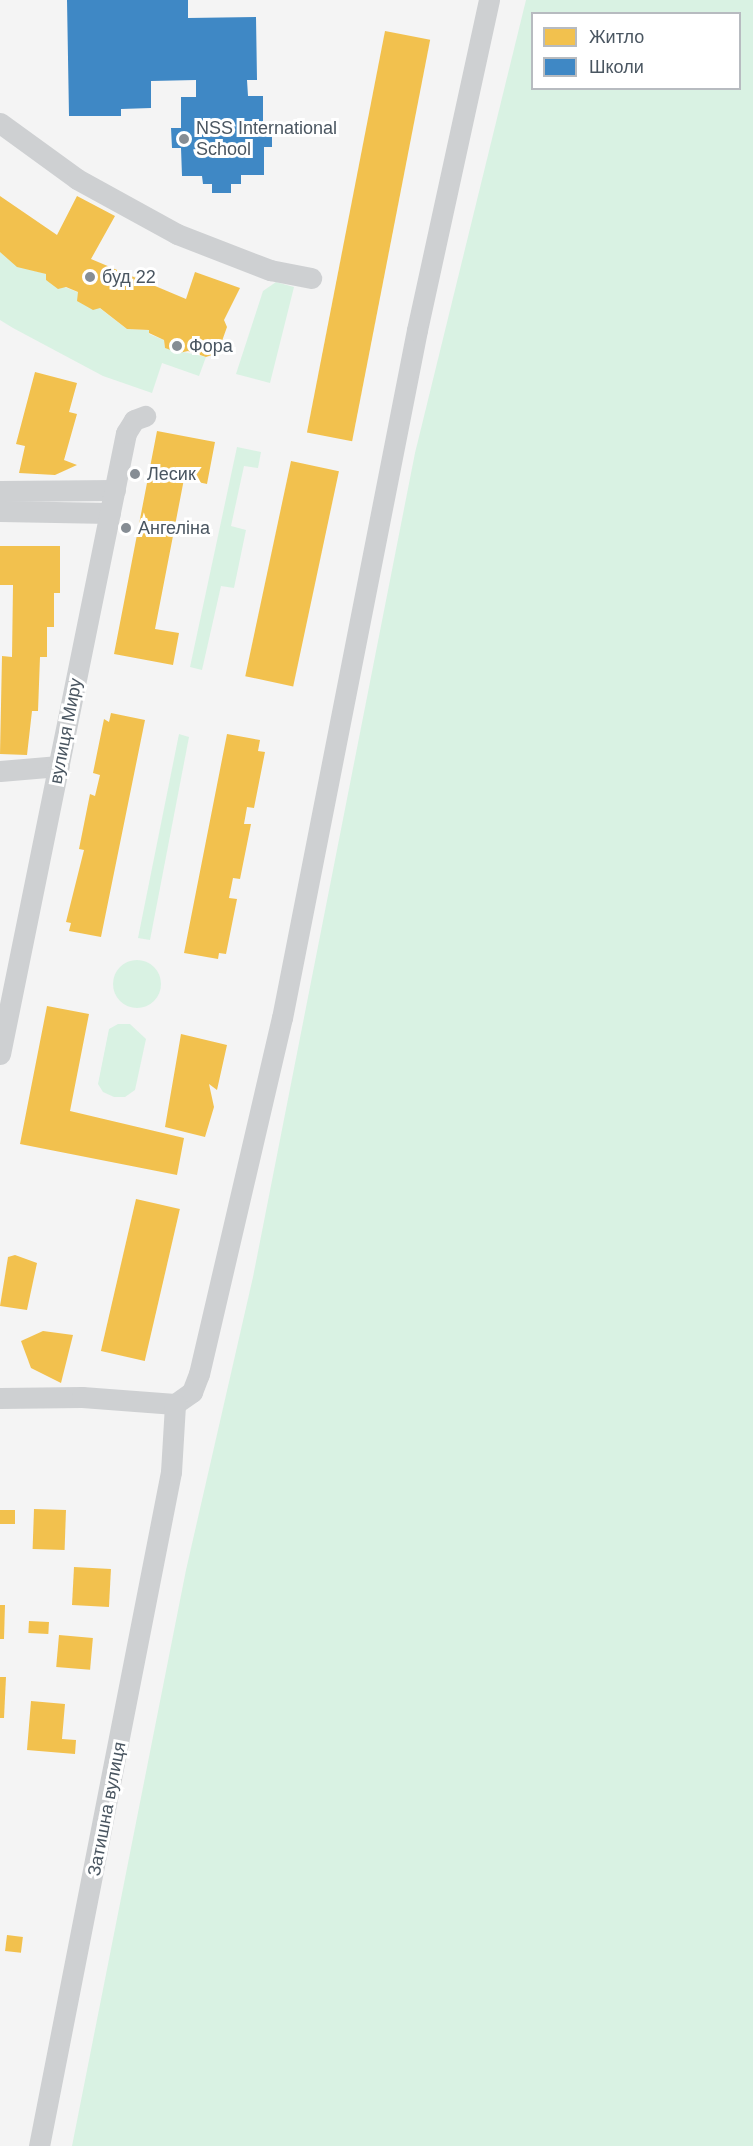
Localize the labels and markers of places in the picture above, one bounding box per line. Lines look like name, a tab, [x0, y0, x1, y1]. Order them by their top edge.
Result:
place label: NSS International School	[196, 118, 337, 160]
marker: NSS International School	[177, 132, 191, 146]
place label: буд 22	[102, 266, 156, 288]
marker: буд 22	[83, 270, 97, 284]
place label: Фора	[189, 335, 233, 357]
marker: Фора	[170, 339, 184, 353]
place label: Лесик	[147, 463, 196, 485]
marker: Лесик	[128, 467, 142, 481]
place label: Ангеліна	[138, 517, 210, 539]
marker: Ангеліна	[119, 521, 133, 535]

